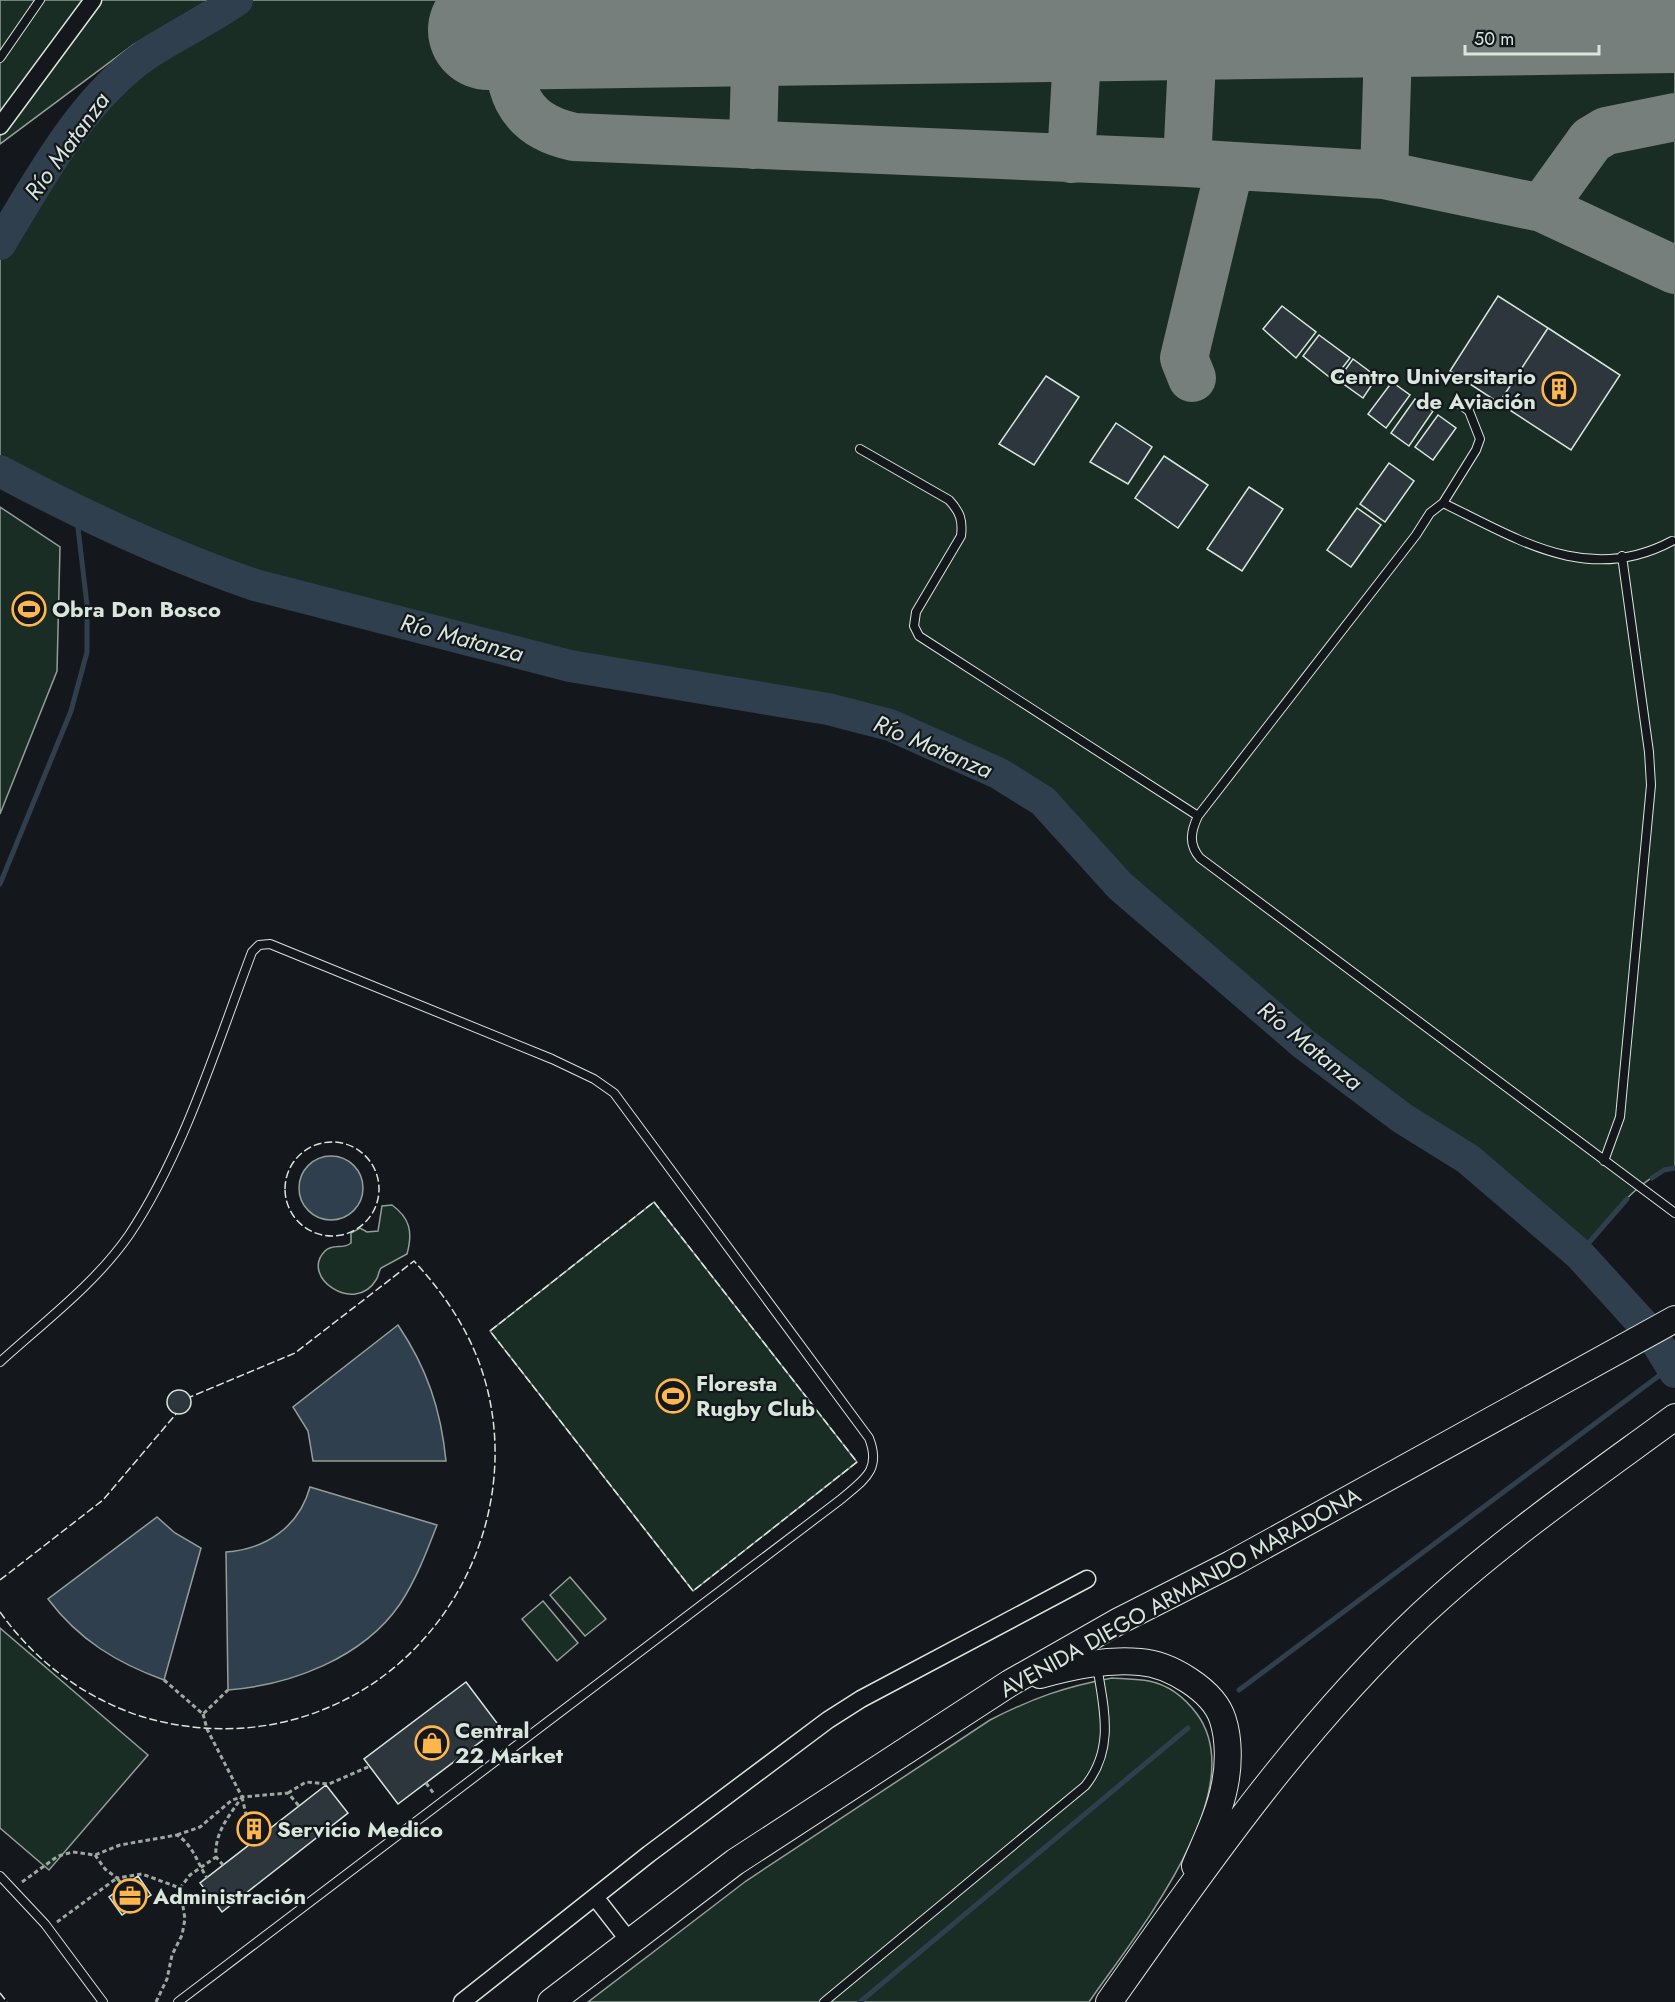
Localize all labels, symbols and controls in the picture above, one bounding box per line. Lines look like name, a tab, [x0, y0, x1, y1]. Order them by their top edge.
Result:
scale bar	[1465, 18, 1598, 56]
text: 50 m	[1474, 26, 1514, 52]
water label: Río Matanza	[15, 84, 118, 207]
place label: Centro Universitario de Aviación	[1330, 360, 1536, 417]
building icon: Centro Universitario de Aviación	[1541, 371, 1577, 407]
sports icon: Obra Don Bosco	[11, 591, 47, 627]
place label: Obra Don Bosco	[52, 593, 221, 625]
water label: Río Matanza	[397, 604, 528, 671]
water label: Río Matanza	[868, 706, 998, 787]
water label: Río Matanza	[1250, 992, 1370, 1099]
place label: Floresta Rugby Club	[696, 1367, 815, 1424]
sports icon: Floresta Rugby Club	[655, 1378, 691, 1414]
street label: AVENIDA DIEGO ARMANDO MARADONA	[994, 1479, 1367, 1705]
place label: Central 22 Market	[455, 1714, 563, 1771]
shop icon: Central 22 Market	[414, 1725, 450, 1761]
building icon: Servicio Medico	[236, 1811, 272, 1847]
place label: Servicio Medico	[277, 1813, 443, 1845]
office icon: Administración	[112, 1878, 148, 1914]
place label: Administración	[152, 1880, 306, 1912]

